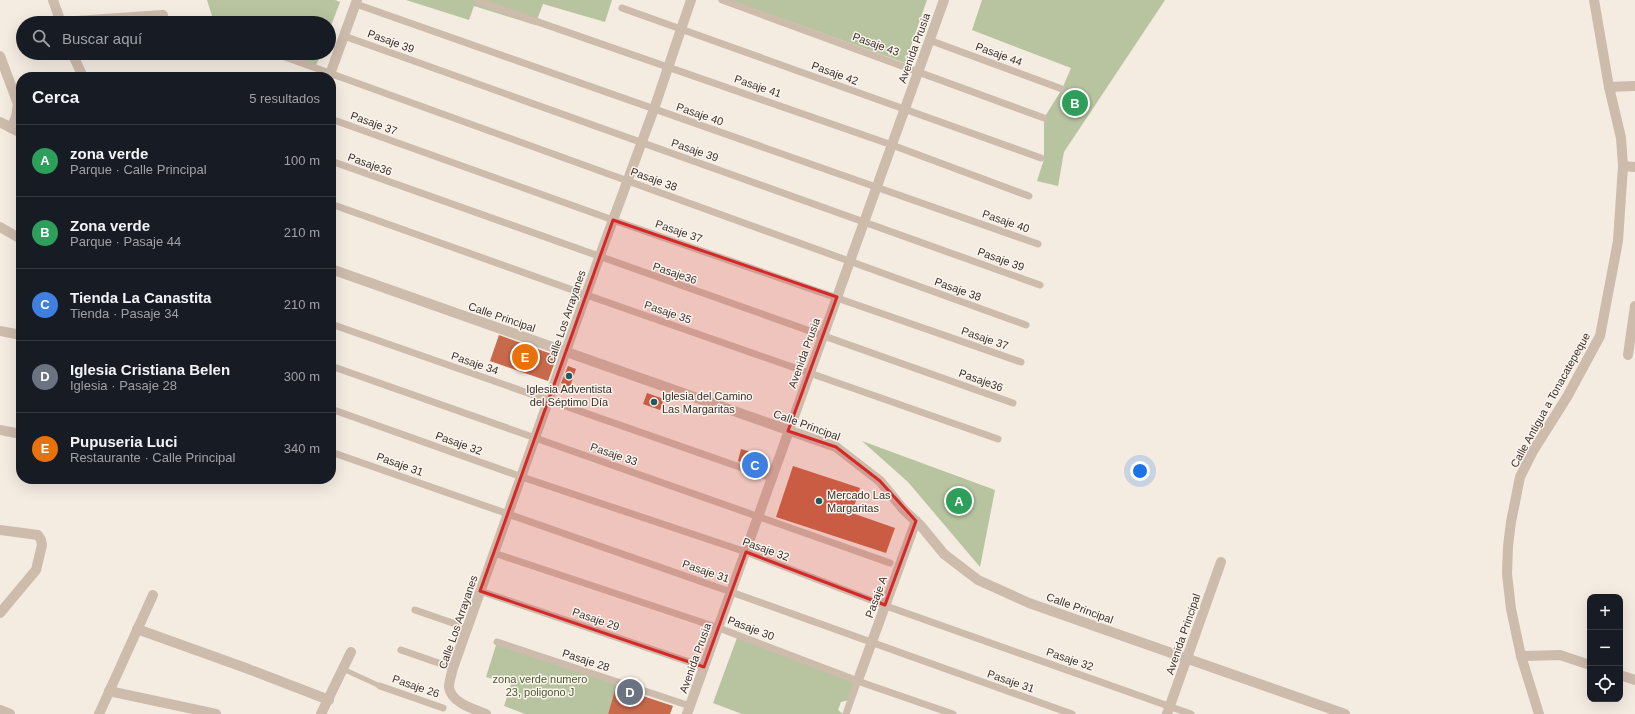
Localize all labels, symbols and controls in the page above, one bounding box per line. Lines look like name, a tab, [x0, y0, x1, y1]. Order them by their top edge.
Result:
street label: Avenida Prusia	[896, 10, 933, 85]
search box	[16, 16, 336, 60]
icon: search	[30, 27, 52, 49]
street label: Pasaje 39	[366, 27, 416, 55]
text: Buscar aquí	[62, 30, 142, 47]
street label: Pasaje 43	[851, 30, 901, 58]
street label: Pasaje 44	[974, 40, 1024, 68]
street label: Pasaje 42	[810, 59, 860, 87]
street label: Pasaje 41	[733, 72, 783, 100]
text: Cerca	[32, 88, 79, 107]
pin: B	[1062, 88, 1088, 118]
text: 5 resultados	[249, 91, 320, 106]
street label: Pasaje 40	[675, 100, 725, 128]
street label: Pasaje 37	[349, 109, 399, 137]
street label: Pasaje 39	[670, 136, 720, 164]
text: zona verde	[70, 145, 148, 162]
street label: Pasaje36	[346, 151, 394, 177]
text: A	[40, 153, 50, 168]
text: 100 m	[284, 153, 320, 168]
text: Parque · Calle Principal	[70, 162, 207, 177]
street label: Pasaje 38	[629, 165, 679, 193]
street label: Pasaje 40	[981, 207, 1031, 235]
text: Zona verde	[70, 217, 150, 234]
street label: Pasaje 37	[654, 217, 704, 245]
text: B	[40, 225, 50, 240]
text: 210 m	[284, 225, 320, 240]
text: Parque · Pasaje 44	[70, 234, 181, 249]
street label: Pasaje 39	[976, 245, 1026, 273]
street label: Pasaje36	[651, 260, 699, 286]
street label: Calle Los Arrayanes	[544, 268, 588, 365]
street label: Pasaje 38	[933, 275, 983, 303]
text: Tienda La Canastita	[70, 289, 211, 306]
text: C	[40, 297, 50, 312]
text: 210 m	[284, 297, 320, 312]
street label: Pasaje 35	[643, 298, 693, 326]
street label: Calle Principal	[467, 300, 537, 334]
text: Tienda · Pasaje 34	[70, 306, 179, 321]
street label: Avenida Prusia	[786, 315, 823, 390]
street label: Pasaje 37	[960, 324, 1010, 352]
street label: Calle Antigua a Tonacatepeque	[1508, 331, 1592, 469]
pin: E	[512, 342, 538, 372]
street label: Pasaje 34	[450, 349, 500, 377]
text: Iglesia Cristiana Belen	[70, 361, 230, 378]
street label: Pasaje36	[957, 367, 1005, 393]
text: D	[40, 369, 50, 384]
text: 300 m	[284, 369, 320, 384]
marker: Iglesia Adventista del Séptimo Día	[564, 371, 574, 381]
text: Iglesia · Pasaje 28	[70, 378, 177, 393]
place label: Iglesia Adventista del Séptimo Día	[526, 383, 613, 408]
place label: Iglesia del Camino Las Margaritas	[662, 390, 753, 415]
marker: Iglesia del Camino Las Margaritas	[649, 397, 659, 407]
street label: Calle Principal	[772, 407, 842, 443]
street label: Pasaje 32	[434, 429, 484, 457]
text: Pupuseria Luci	[70, 433, 178, 450]
street label: Pasaje 33	[589, 440, 639, 468]
text: E	[41, 441, 49, 456]
text: 340 m	[284, 441, 320, 456]
text: Restaurante · Calle Principal	[70, 450, 235, 465]
street label: Pasaje 31	[375, 450, 425, 478]
pin: C	[742, 450, 768, 480]
your location	[1130, 461, 1150, 481]
pin: A	[946, 486, 972, 516]
place label: Mercado Las Margaritas	[827, 489, 891, 514]
marker: Mercado Las Margaritas	[814, 496, 824, 506]
street label: Pasaje 32	[741, 535, 791, 563]
street label: Pasaje 31	[681, 557, 731, 585]
street label: Calle Los Arrayanes	[436, 573, 480, 670]
street label: Pasaje A	[863, 574, 889, 619]
street label: Calle Principal	[1045, 590, 1115, 626]
street label: Avenida Principal	[1164, 592, 1202, 676]
map controls	[1587, 594, 1623, 702]
button: +	[1587, 594, 1623, 630]
street label: Pasaje 29	[571, 605, 621, 633]
street label: Pasaje 30	[726, 614, 776, 642]
street label: Avenida Prusia	[677, 620, 714, 695]
button: −	[1587, 630, 1623, 666]
street label: Pasaje 32	[1045, 645, 1095, 673]
street label: Pasaje 28	[561, 647, 611, 673]
button: locate	[1587, 666, 1623, 702]
street label: Pasaje 31	[986, 667, 1036, 695]
street label: Pasaje 26	[391, 672, 441, 700]
park label: zona verde numero 23, poligono J	[493, 673, 587, 698]
pin: D	[617, 677, 643, 707]

